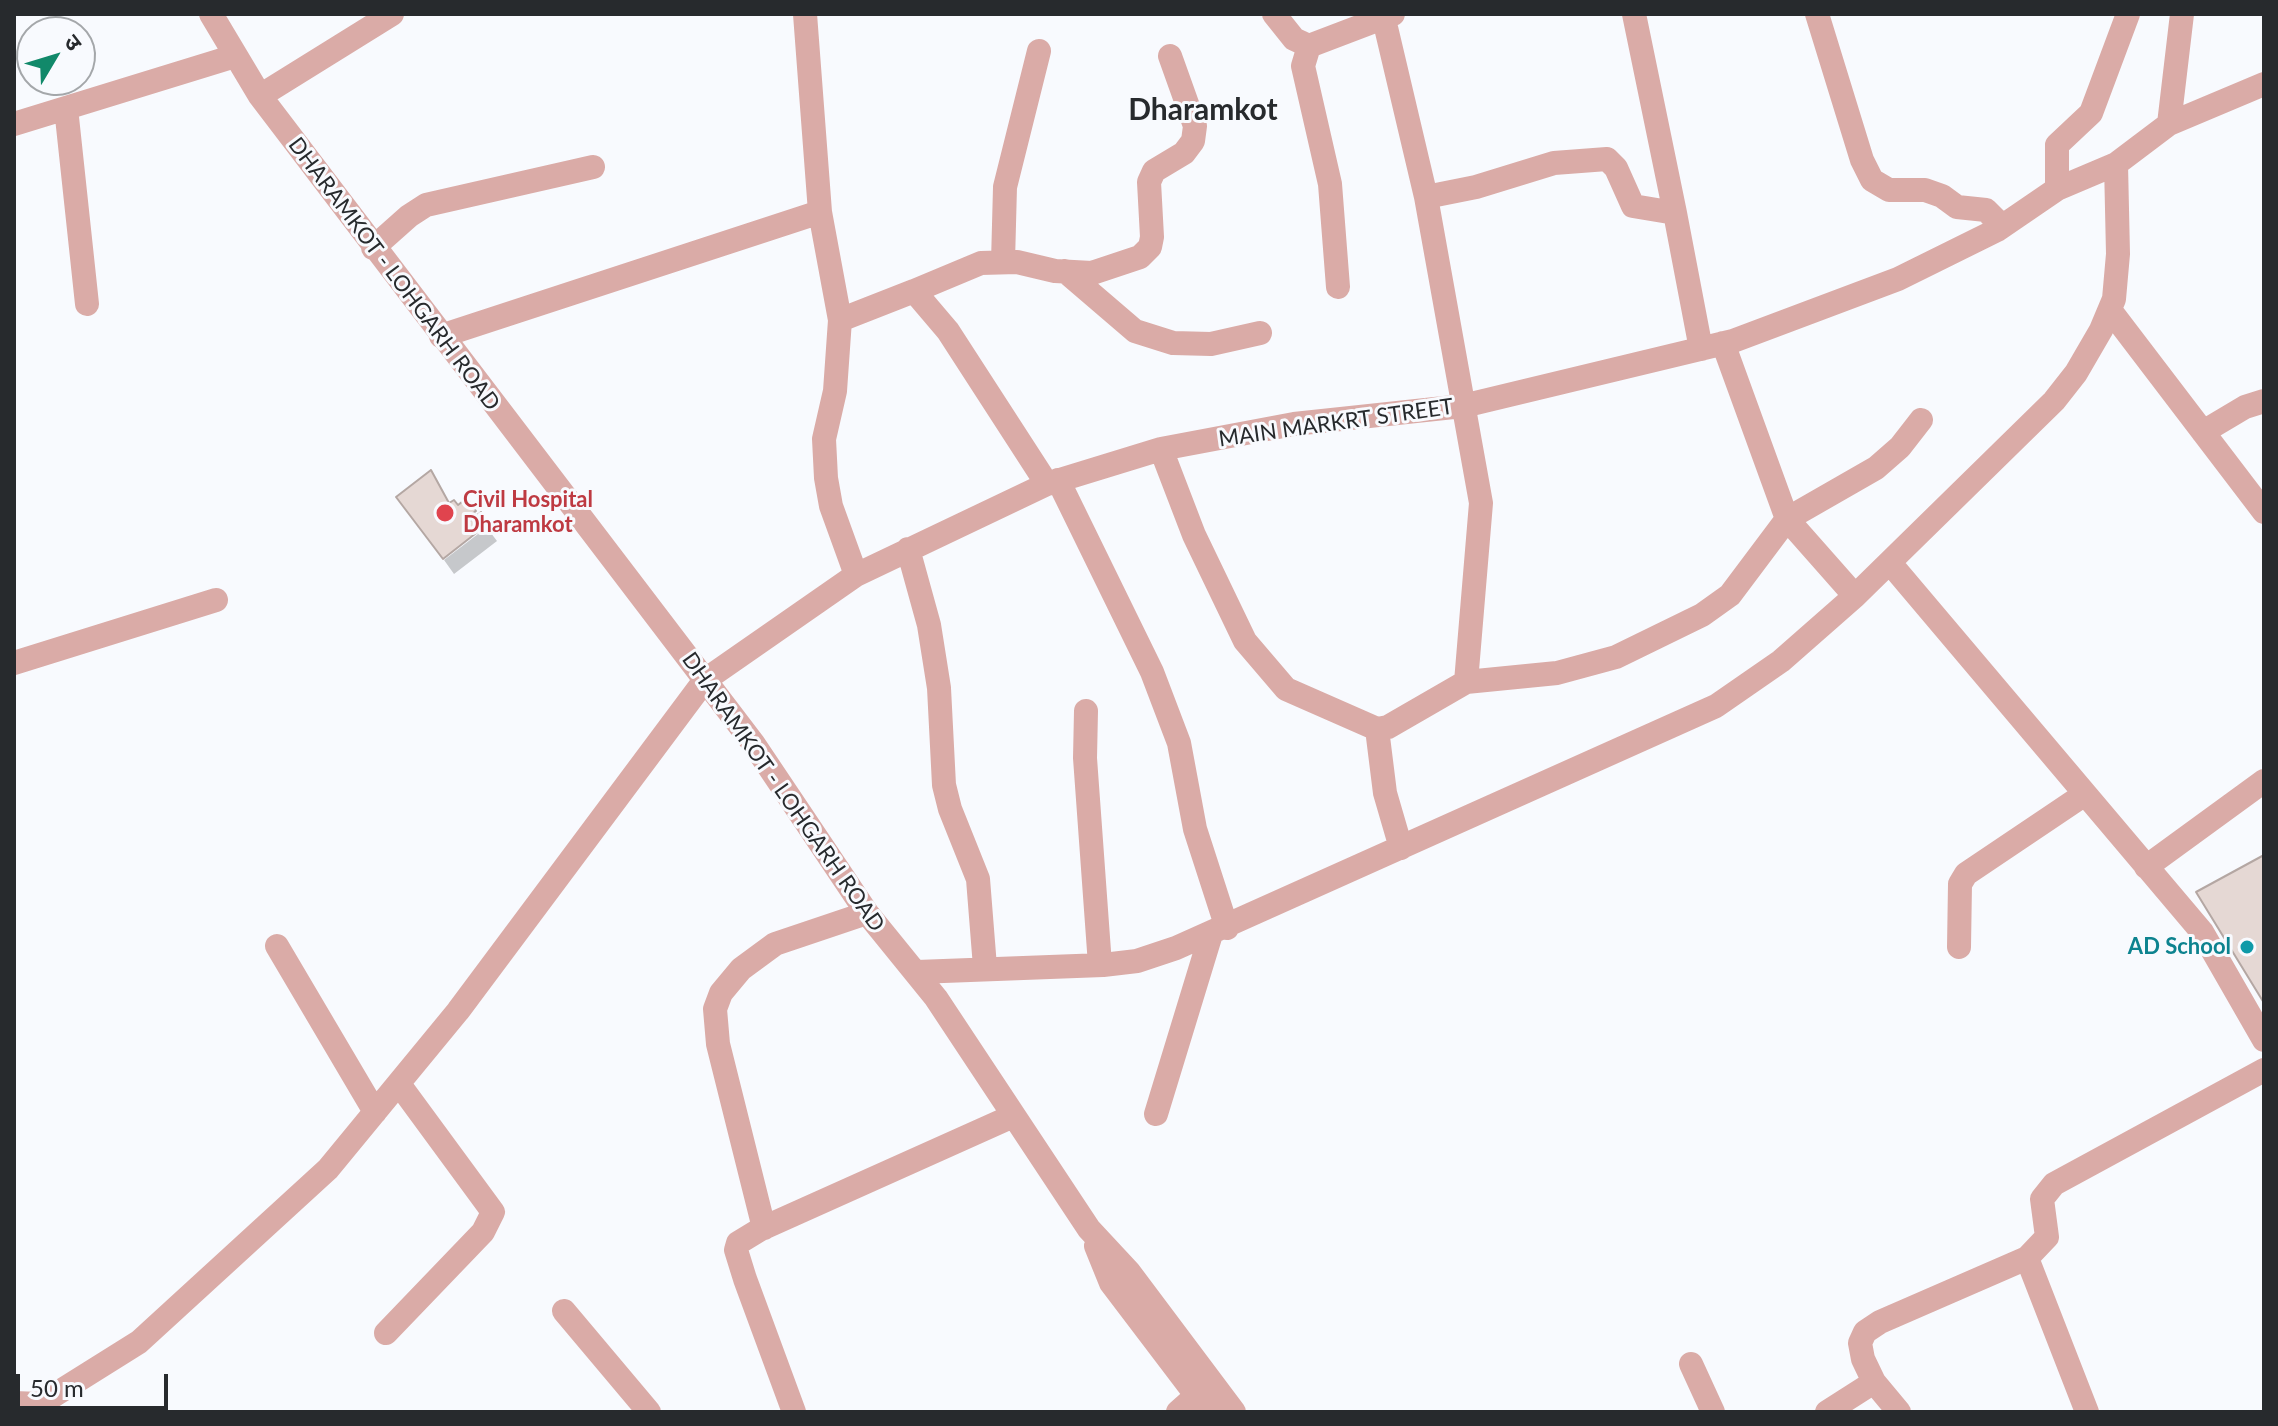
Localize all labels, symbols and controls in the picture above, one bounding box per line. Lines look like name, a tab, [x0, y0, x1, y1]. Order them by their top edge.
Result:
north arrow	[16, 16, 96, 96]
text: उ	[59, 29, 88, 56]
district label: Dharamkot	[1128, 92, 1278, 128]
street label: DHARAMKOT - LOHGARH ROAD	[283, 132, 505, 416]
street label: MAIN MARKRT STREET	[1217, 393, 1455, 453]
place label: Civil Hospital Dharamkot	[463, 487, 593, 538]
marker: Civil Hospital Dharamkot	[434, 502, 456, 524]
street label: DHARAMKOT - LOHGARH ROAD	[676, 647, 890, 937]
place label: AD School	[2128, 934, 2231, 960]
marker: AD School	[2238, 938, 2256, 956]
scale bar	[20, 1358, 172, 1408]
text: 50 m	[30, 1373, 84, 1402]

